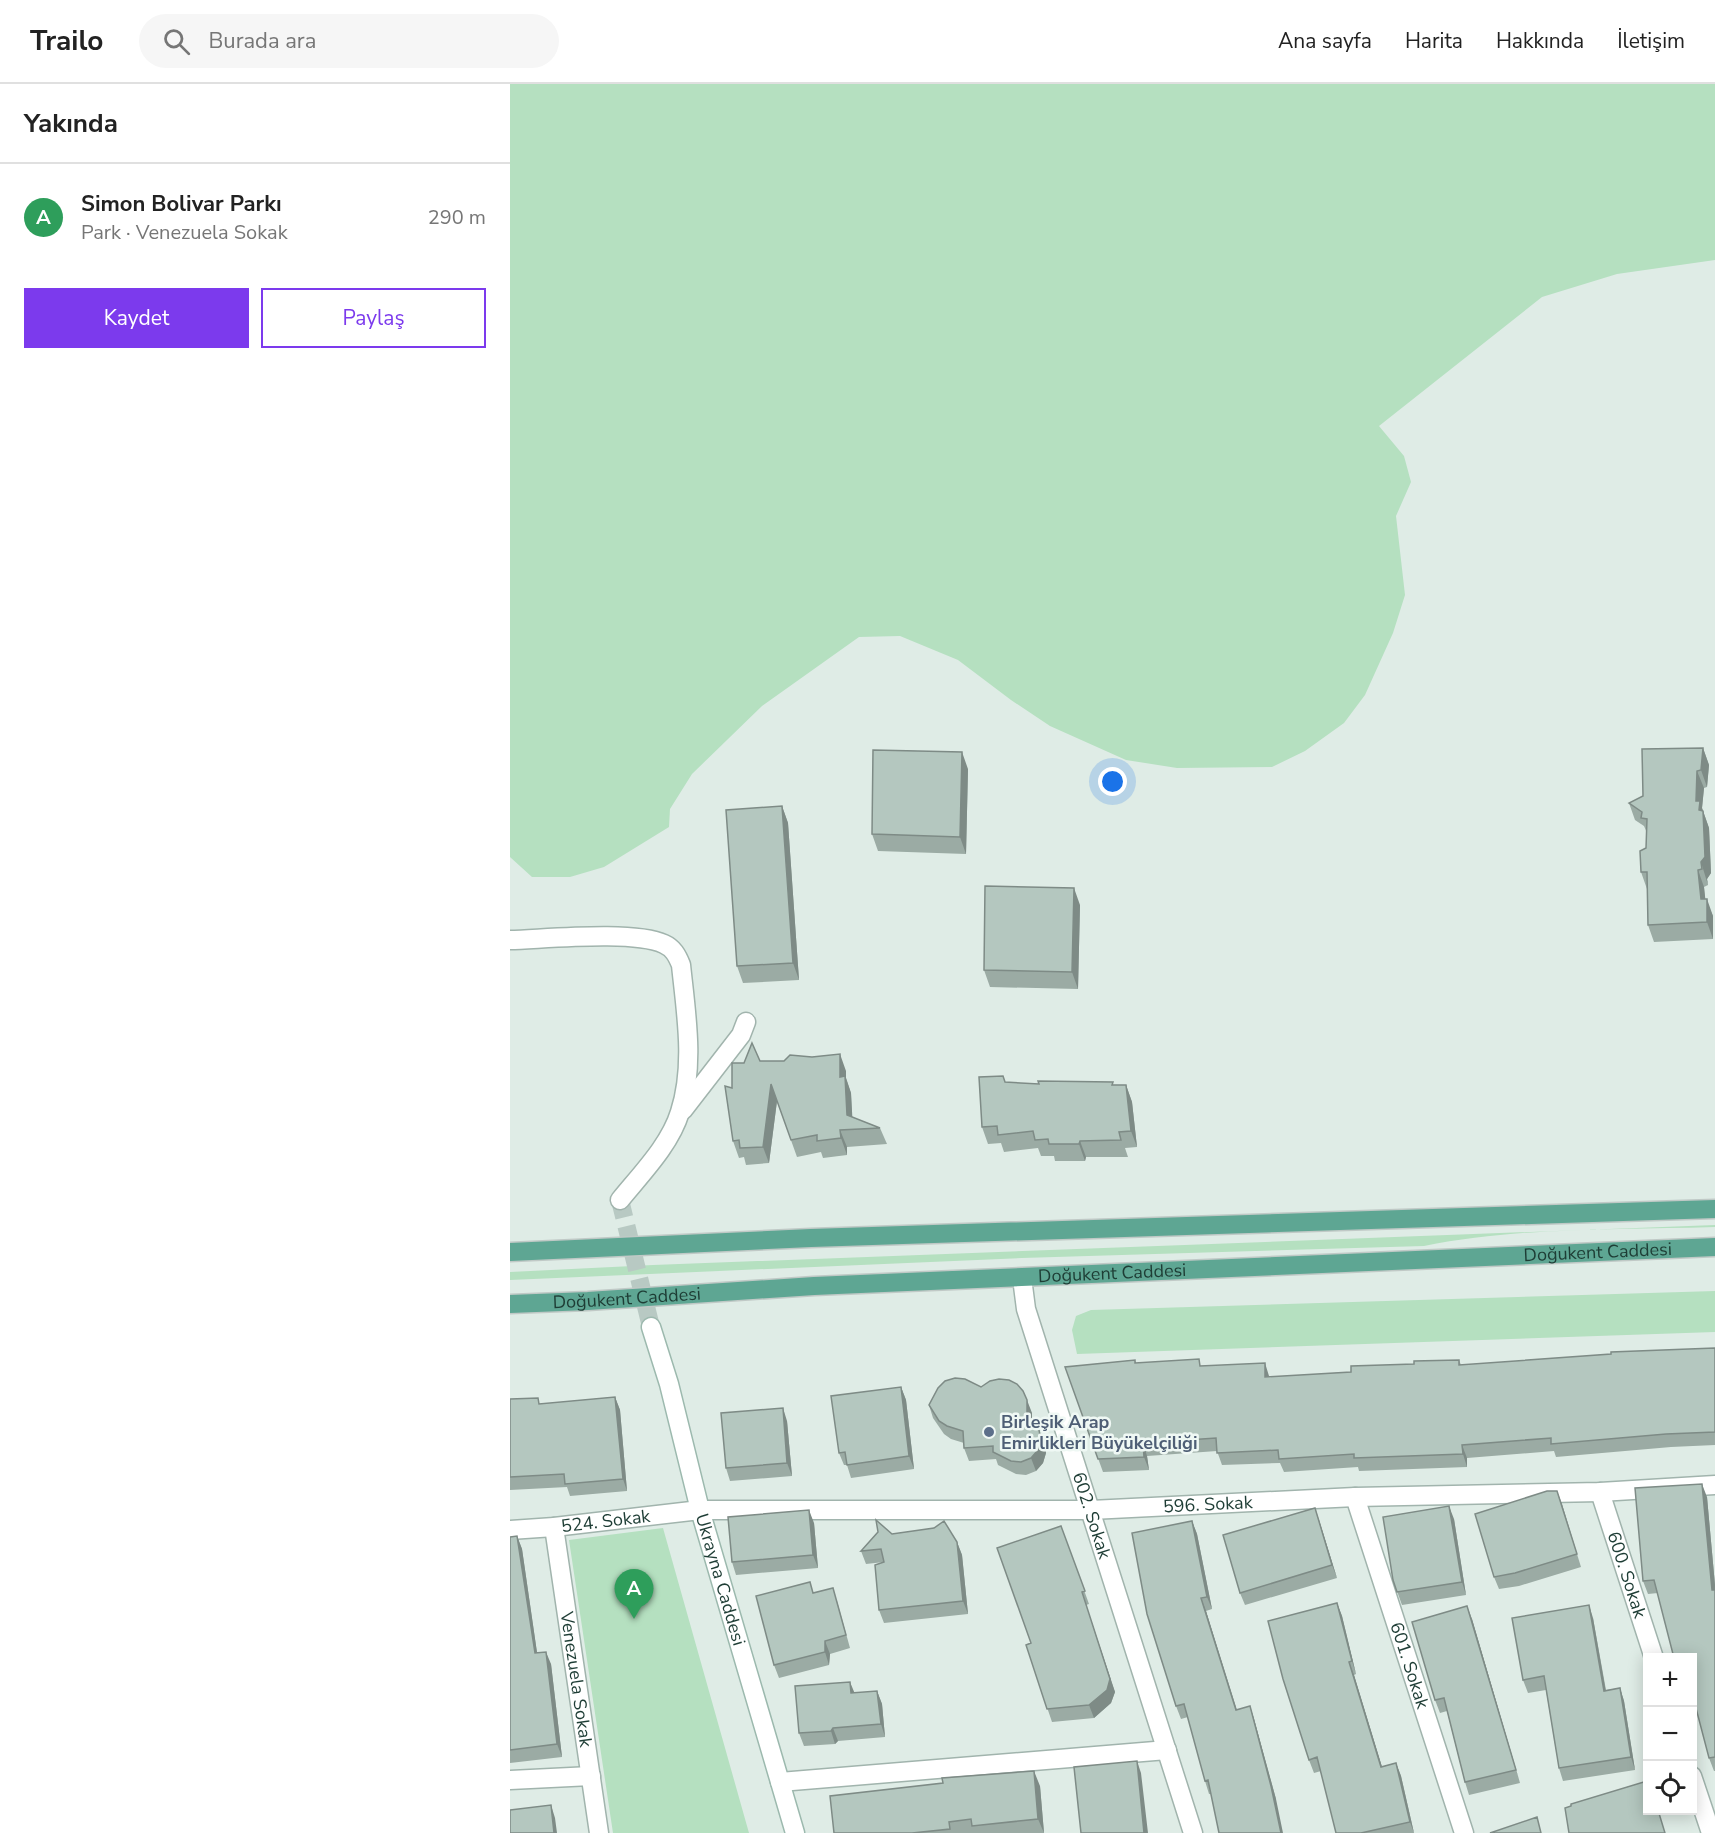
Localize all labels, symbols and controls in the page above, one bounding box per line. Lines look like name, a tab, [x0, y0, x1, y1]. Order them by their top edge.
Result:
search box	[139, 14, 559, 68]
text: Trailo	[30, 22, 103, 60]
icon: search	[160, 25, 193, 58]
text: Burada ara	[208, 26, 316, 56]
text: Ana sayfa	[1278, 27, 1372, 55]
text: Harita	[1405, 27, 1463, 55]
text: Hakkında	[1496, 27, 1584, 55]
text: İletişim	[1617, 27, 1685, 55]
text: Yakında	[24, 106, 118, 141]
text: Simon Bolivar Parkı	[81, 189, 282, 219]
text: A	[36, 204, 51, 231]
text: 290 m	[428, 204, 486, 231]
text: Park · Venezuela Sokak	[81, 219, 288, 246]
button: Kaydet	[24, 288, 249, 348]
button: Paylaş	[261, 288, 486, 348]
your location	[1098, 767, 1127, 796]
street label: Doğukent Caddesi	[1523, 1237, 1672, 1267]
street label: Doğukent Caddesi	[1038, 1258, 1187, 1288]
street label: Doğukent Caddesi	[552, 1282, 702, 1314]
place label: Birleşik Arap Emirlikleri Büyükelçiliği	[1001, 1410, 1198, 1455]
marker: Birleşik Arap Emirlikleri Büyükelçiliği	[982, 1425, 996, 1439]
street label: 602. Sokak	[1067, 1469, 1117, 1563]
street label: 596. Sokak	[1162, 1490, 1254, 1518]
street label: 524. Sokak	[560, 1504, 653, 1538]
street label: Ukrayna Caddesi	[690, 1511, 751, 1648]
street label: 600. Sokak	[1602, 1528, 1653, 1622]
pin: A	[614, 1570, 654, 1619]
street label: Venezuela Sokak	[554, 1609, 598, 1750]
street label: 601. Sokak	[1384, 1619, 1435, 1713]
map controls	[1643, 1653, 1697, 1815]
button: +	[1643, 1653, 1697, 1707]
button: −	[1643, 1707, 1697, 1761]
button: locate	[1643, 1761, 1697, 1815]

